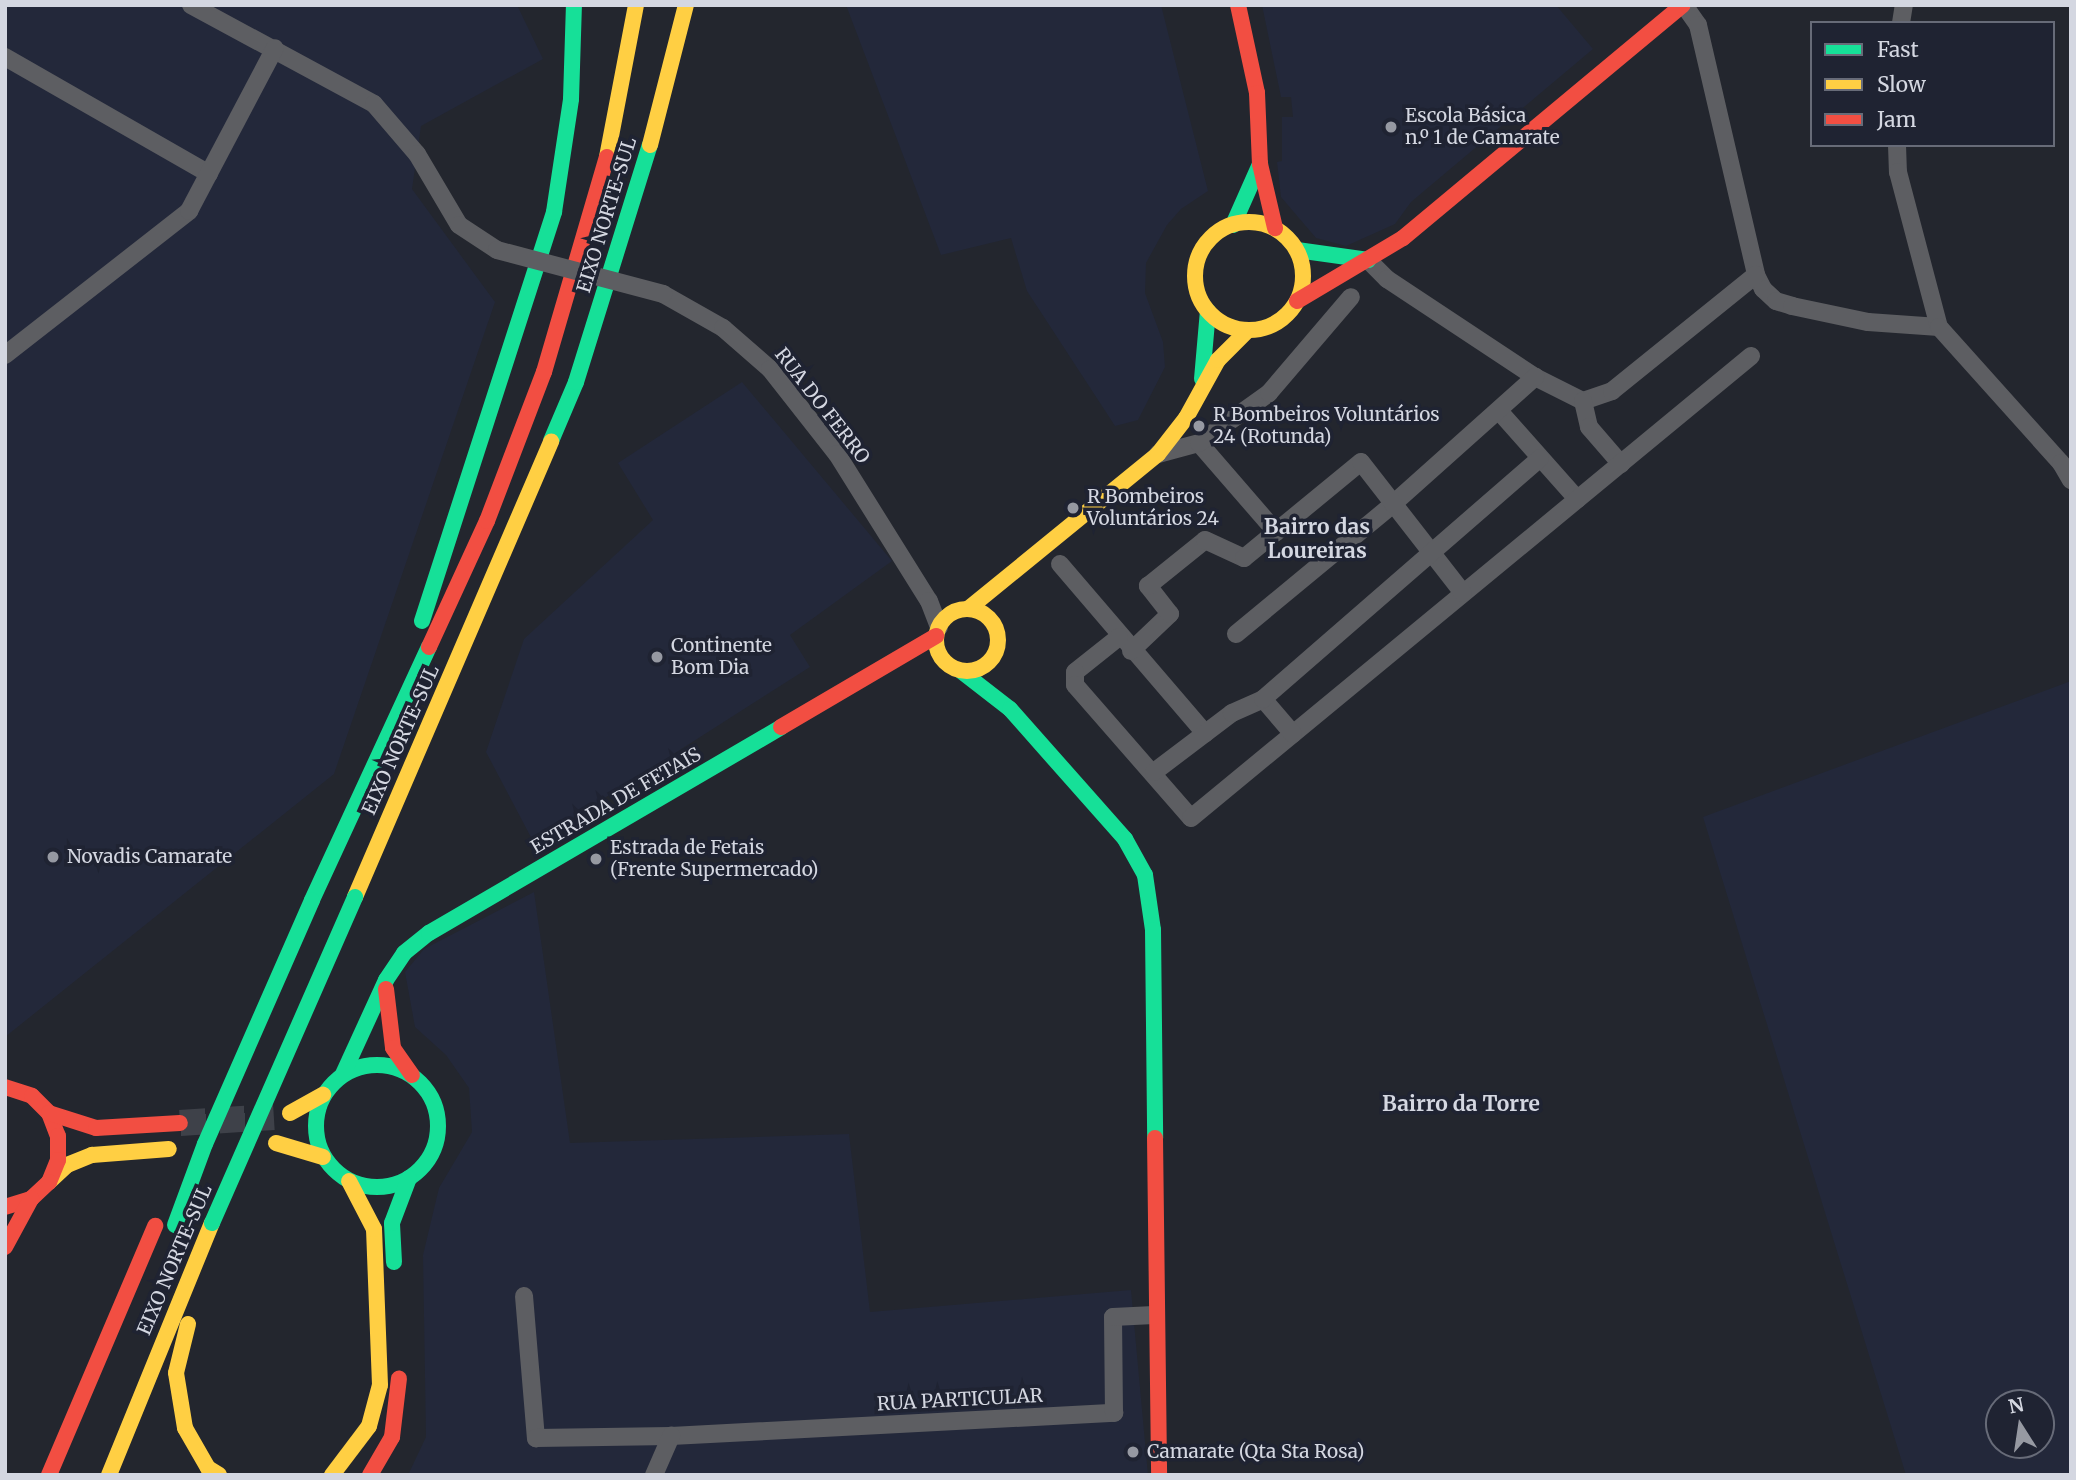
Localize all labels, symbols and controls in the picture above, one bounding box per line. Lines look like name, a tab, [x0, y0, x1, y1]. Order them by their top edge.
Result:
legend	[1810, 21, 2055, 147]
text: Fast	[1877, 36, 1919, 63]
text: Slow	[1877, 71, 1926, 98]
place label: Escola Básica n.º 1 de Camarate	[1405, 105, 1560, 149]
text: Jam	[1877, 106, 1916, 133]
marker: Escola Básica n.º 1 de Camarate	[1383, 119, 1399, 135]
street label: EIXO NORTE-SUL	[573, 135, 641, 295]
street label: RUA DO FERRO	[770, 344, 874, 468]
place label: R Bombeiros Voluntários 24 (Rotunda)	[1213, 404, 1440, 448]
marker: R Bombeiros Voluntários 24 (Rotunda)	[1191, 418, 1207, 434]
place label: R Bombeiros Voluntários 24	[1087, 486, 1219, 530]
marker: R Bombeiros Voluntários 24	[1065, 500, 1081, 516]
district label: Bairro das Loureiras	[1264, 514, 1370, 564]
place label: Continente Bom Dia	[671, 635, 772, 679]
marker: Continente Bom Dia	[649, 649, 665, 665]
street label: EIXO NORTE-SUL	[358, 662, 444, 818]
street label: ESTRADA DE FETAIS	[527, 743, 705, 859]
place label: Estrada de Fetais (Frente Supermercado)	[610, 837, 818, 881]
place label: Novadis Camarate	[67, 846, 232, 868]
marker: Novadis Camarate	[45, 849, 61, 865]
marker: Estrada de Fetais (Frente Supermercado)	[588, 851, 604, 867]
district label: Bairro da Torre	[1382, 1091, 1540, 1117]
street label: EIXO NORTE-SUL	[133, 1181, 217, 1339]
street label: RUA PARTICULAR	[876, 1384, 1044, 1416]
north arrow	[1985, 1389, 2055, 1459]
text: N	[2006, 1392, 2026, 1419]
place label: Camarate (Qta Sta Rosa)	[1147, 1441, 1364, 1463]
marker: Camarate (Qta Sta Rosa)	[1125, 1444, 1141, 1460]

